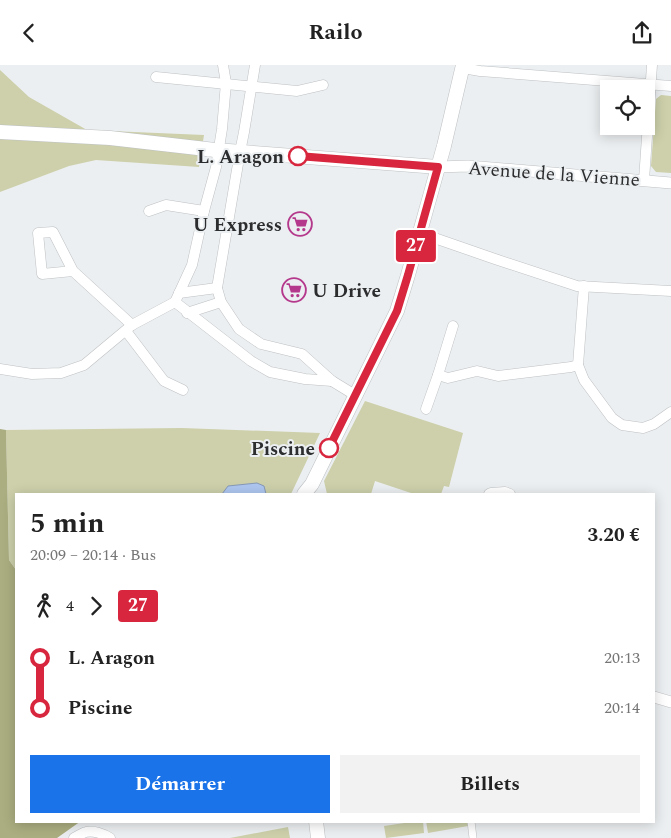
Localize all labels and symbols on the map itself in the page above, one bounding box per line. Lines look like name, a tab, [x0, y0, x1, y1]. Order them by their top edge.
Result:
place label: L. Aragon	[197, 143, 284, 172]
marker: L. Aragon	[288, 146, 308, 166]
street label: Avenue de la Vienne	[467, 154, 641, 195]
place label: U Express	[193, 211, 282, 240]
supermarket icon: U Express	[287, 211, 313, 237]
line badge: 27	[394, 230, 438, 262]
supermarket icon: U Drive	[281, 277, 307, 303]
place label: U Drive	[312, 277, 381, 306]
place label: Piscine	[251, 435, 315, 464]
marker: Piscine	[319, 438, 339, 458]

